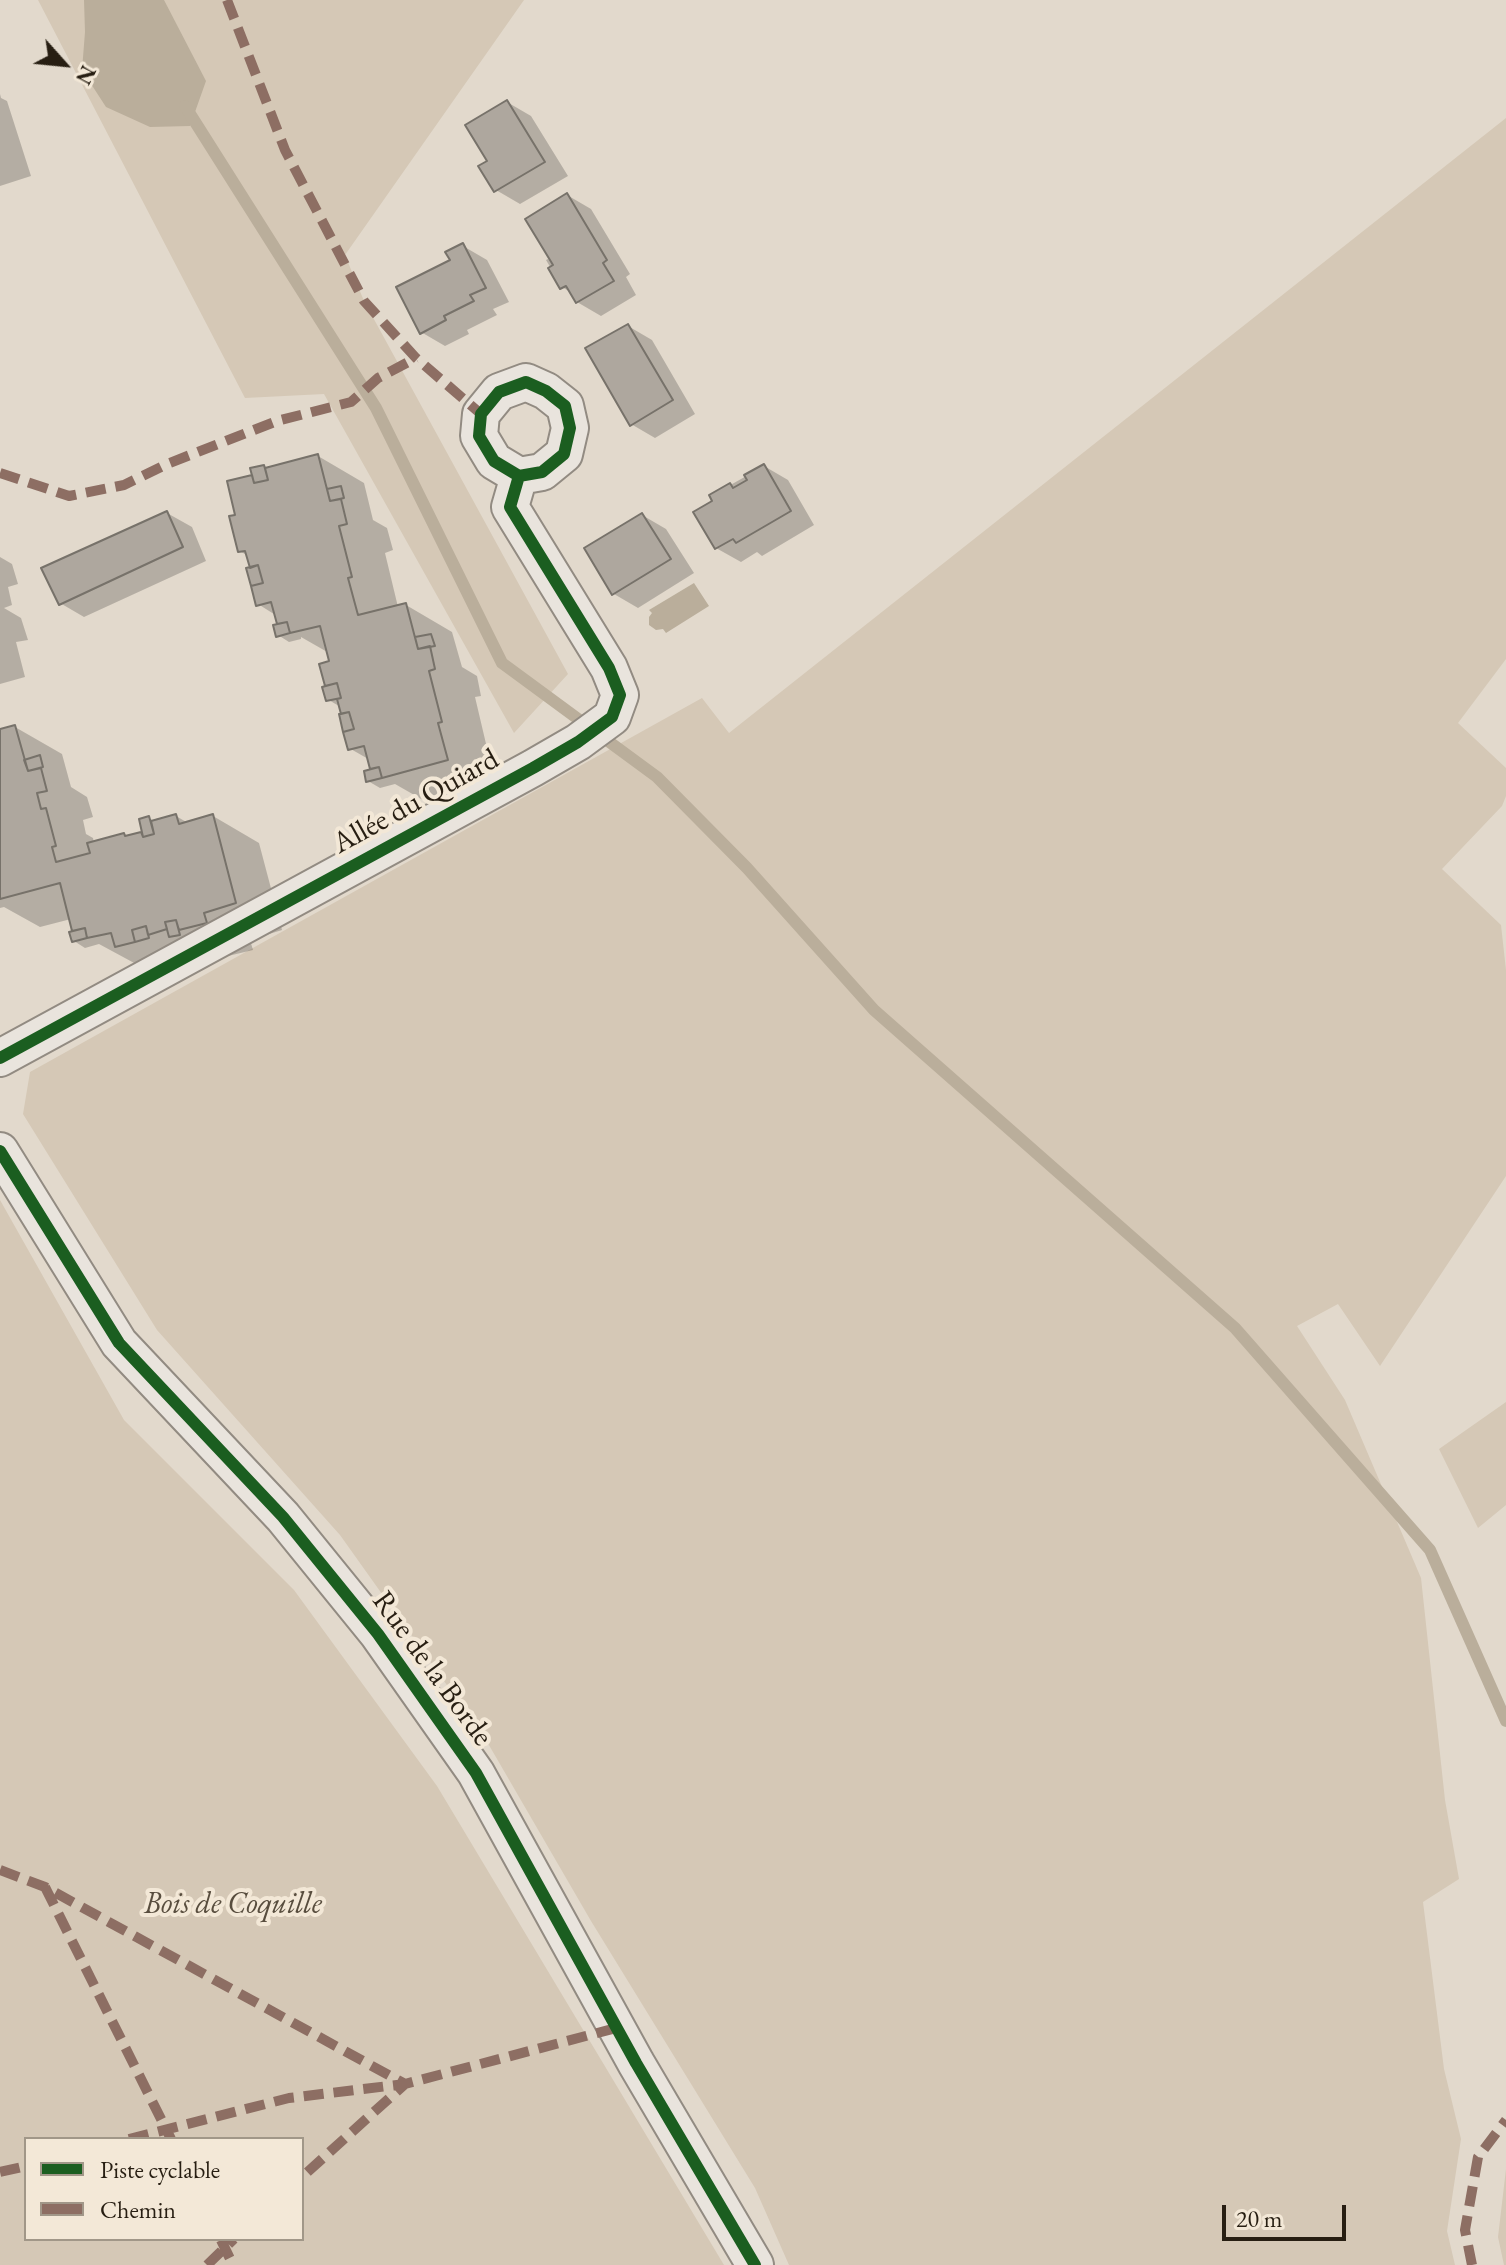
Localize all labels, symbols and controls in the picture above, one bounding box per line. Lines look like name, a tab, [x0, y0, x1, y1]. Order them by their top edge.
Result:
north arrow	[24, 24, 104, 104]
text: N	[69, 61, 103, 90]
street label: Allée du Quiard	[327, 742, 505, 862]
street label: Rue de la Borde	[364, 1585, 500, 1753]
park label: Bois de Coquille	[144, 1887, 322, 1923]
legend	[24, 2137, 304, 2241]
text: Piste cyclable	[100, 2154, 220, 2185]
scale bar	[1226, 2189, 1350, 2239]
text: Chemin	[100, 2194, 176, 2225]
text: 20 m	[1236, 2203, 1283, 2234]

